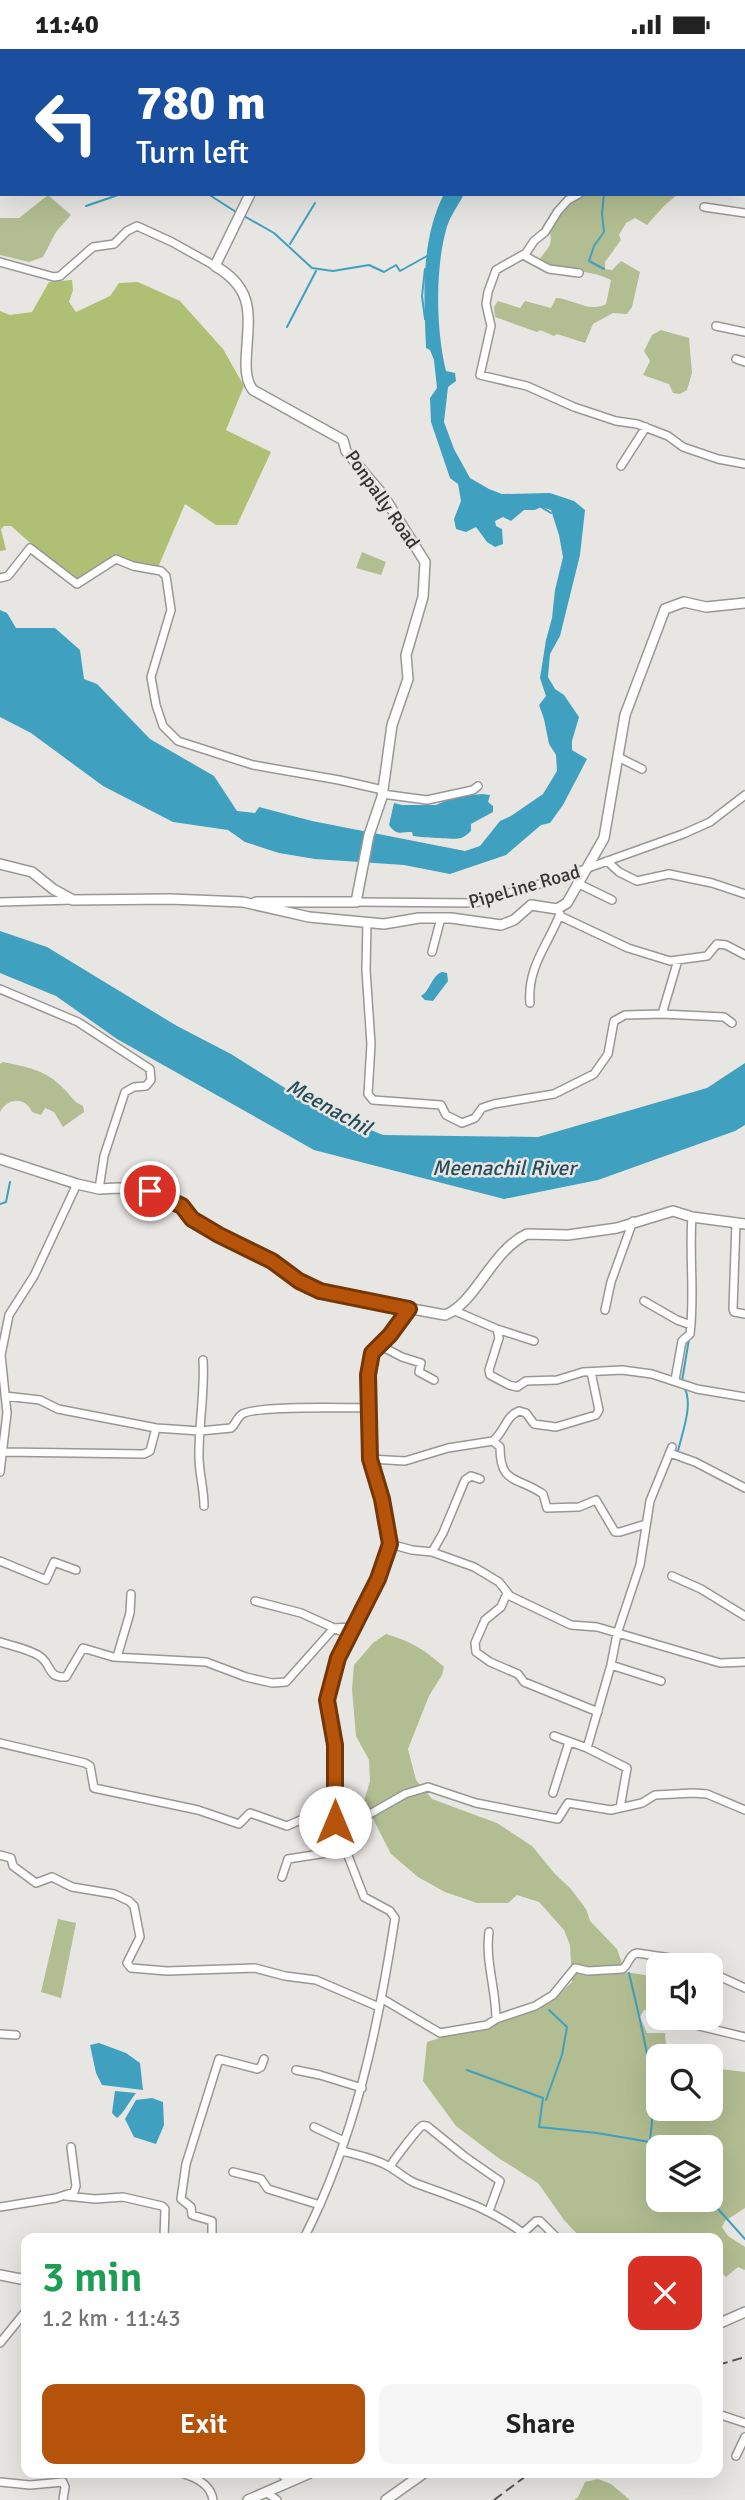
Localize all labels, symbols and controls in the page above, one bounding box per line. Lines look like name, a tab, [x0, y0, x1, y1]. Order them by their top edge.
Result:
text: 11:40	[35, 9, 99, 41]
text: 780 m	[136, 73, 266, 133]
icon: left	[21, 77, 112, 168]
text: Turn left	[136, 133, 249, 172]
street label: Ponpally Road	[339, 446, 425, 553]
street label: PipeLine Road	[466, 860, 583, 914]
water label: Meenachil	[282, 1073, 378, 1142]
water label: Meenachil River	[432, 1155, 579, 1181]
pin	[120, 1161, 180, 1221]
icon: arrive	[131, 1172, 169, 1210]
position arrow	[298, 1785, 372, 1859]
map controls	[646, 1953, 723, 2212]
button: sound	[646, 1953, 723, 2030]
button: search	[646, 2044, 723, 2121]
button: layers	[646, 2135, 723, 2212]
text: 3 min	[42, 2252, 143, 2303]
button: close	[628, 2256, 702, 2330]
text: 1.2 km · 11:43	[42, 2304, 181, 2333]
button: Exit	[42, 2384, 365, 2464]
button: Share	[379, 2384, 702, 2464]

